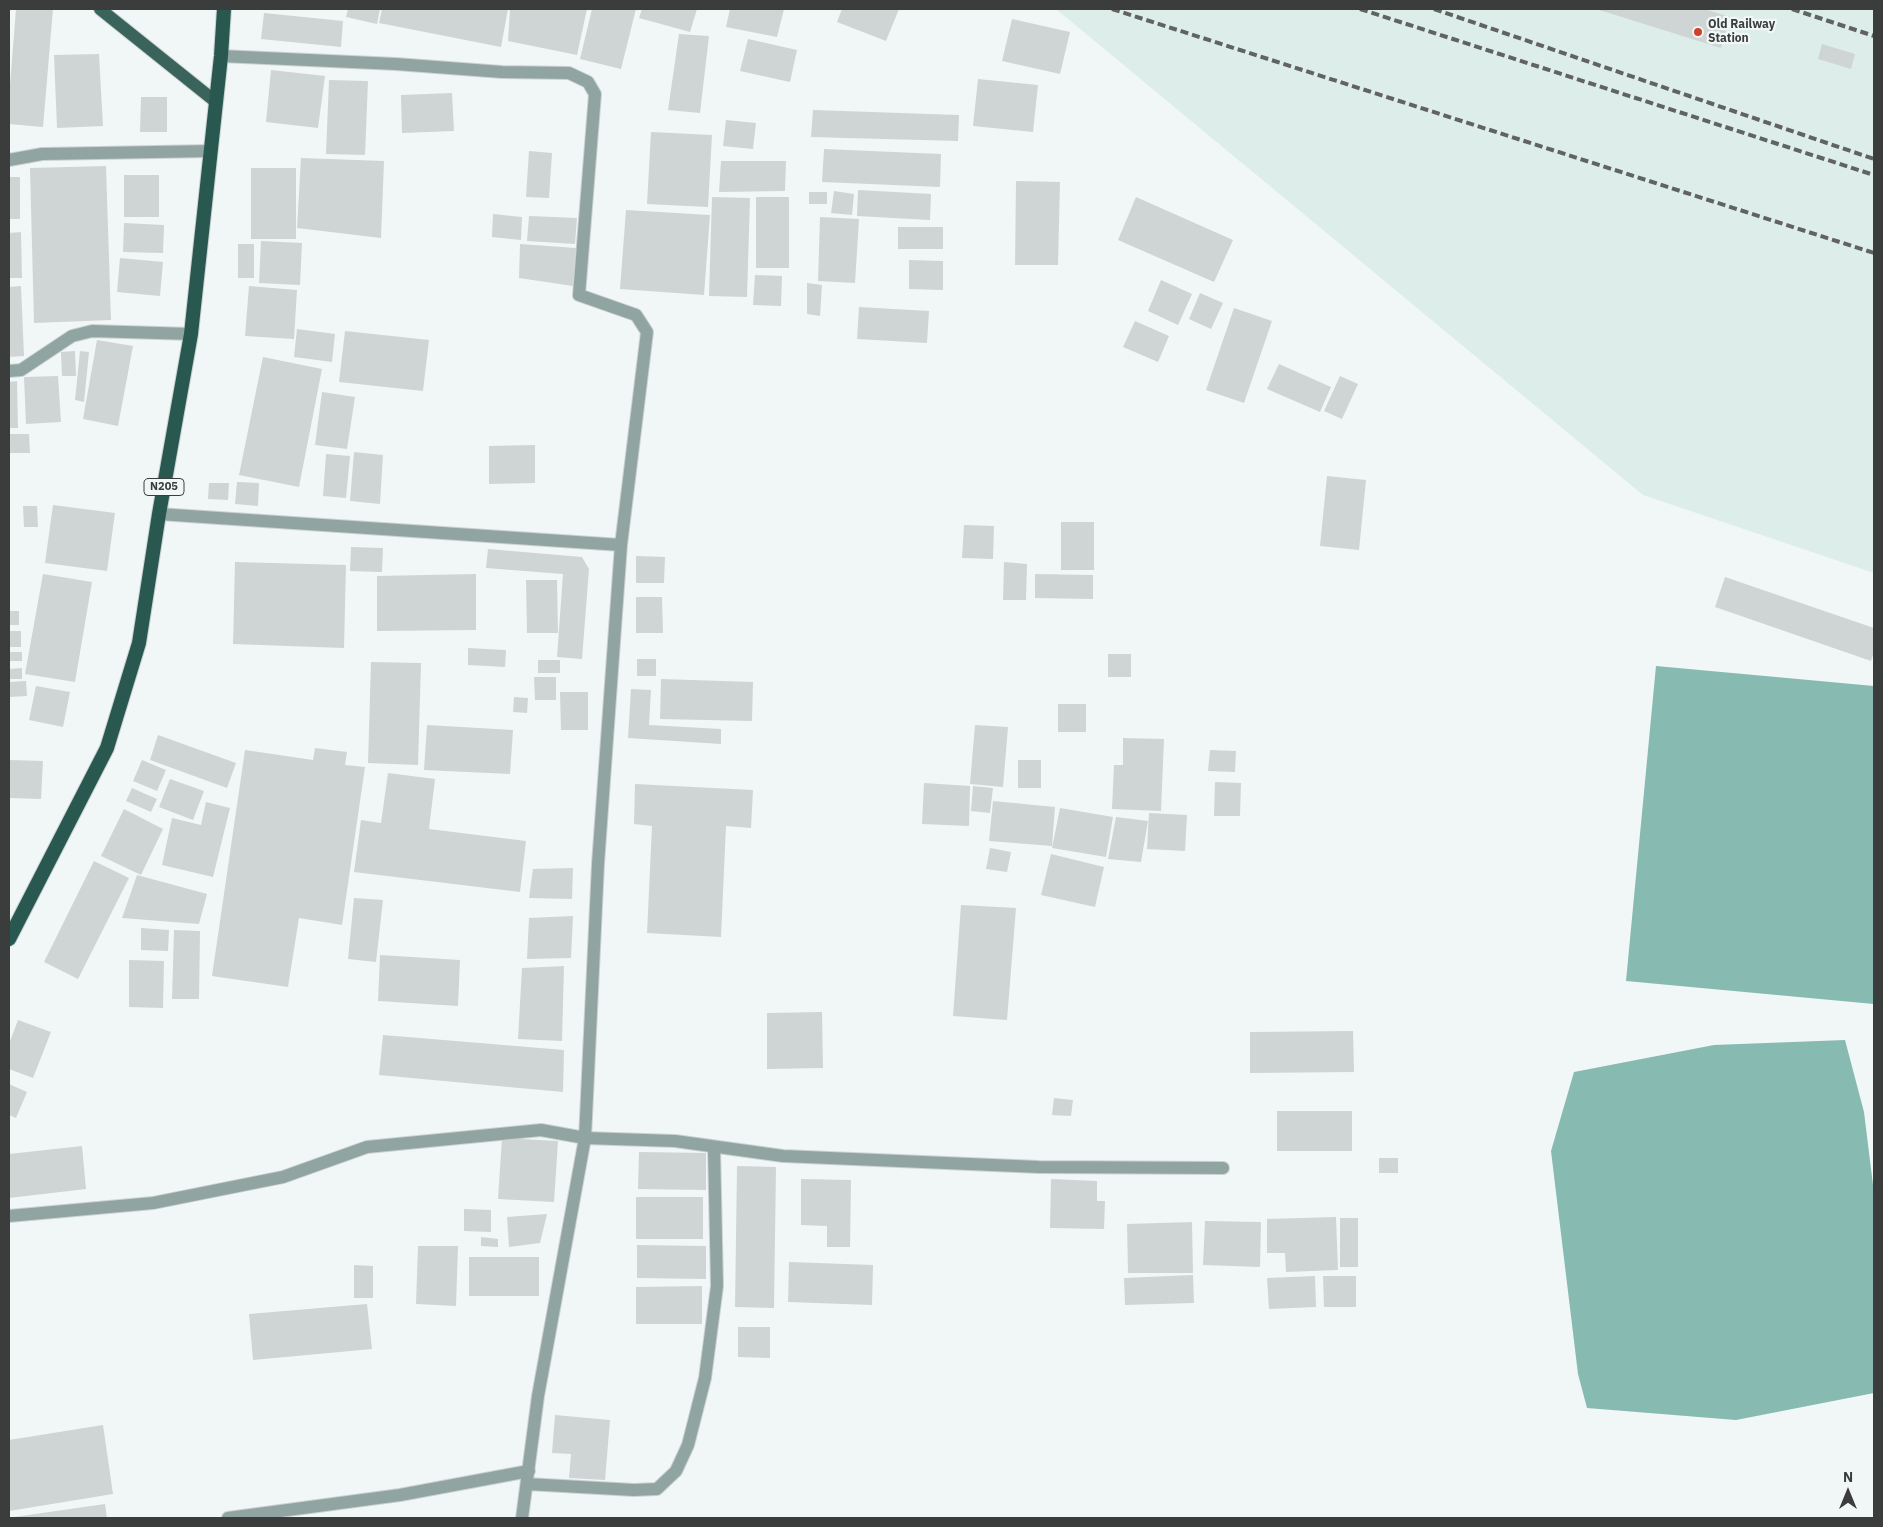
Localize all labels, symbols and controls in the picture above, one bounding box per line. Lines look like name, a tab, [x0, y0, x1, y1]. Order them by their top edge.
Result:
place label: Old Railway Station	[1708, 18, 1775, 46]
marker: Old Railway Station	[1692, 26, 1704, 38]
road number: N205	[144, 478, 184, 496]
north arrow	[1823, 1467, 1873, 1517]
text: N	[1843, 1468, 1853, 1486]

